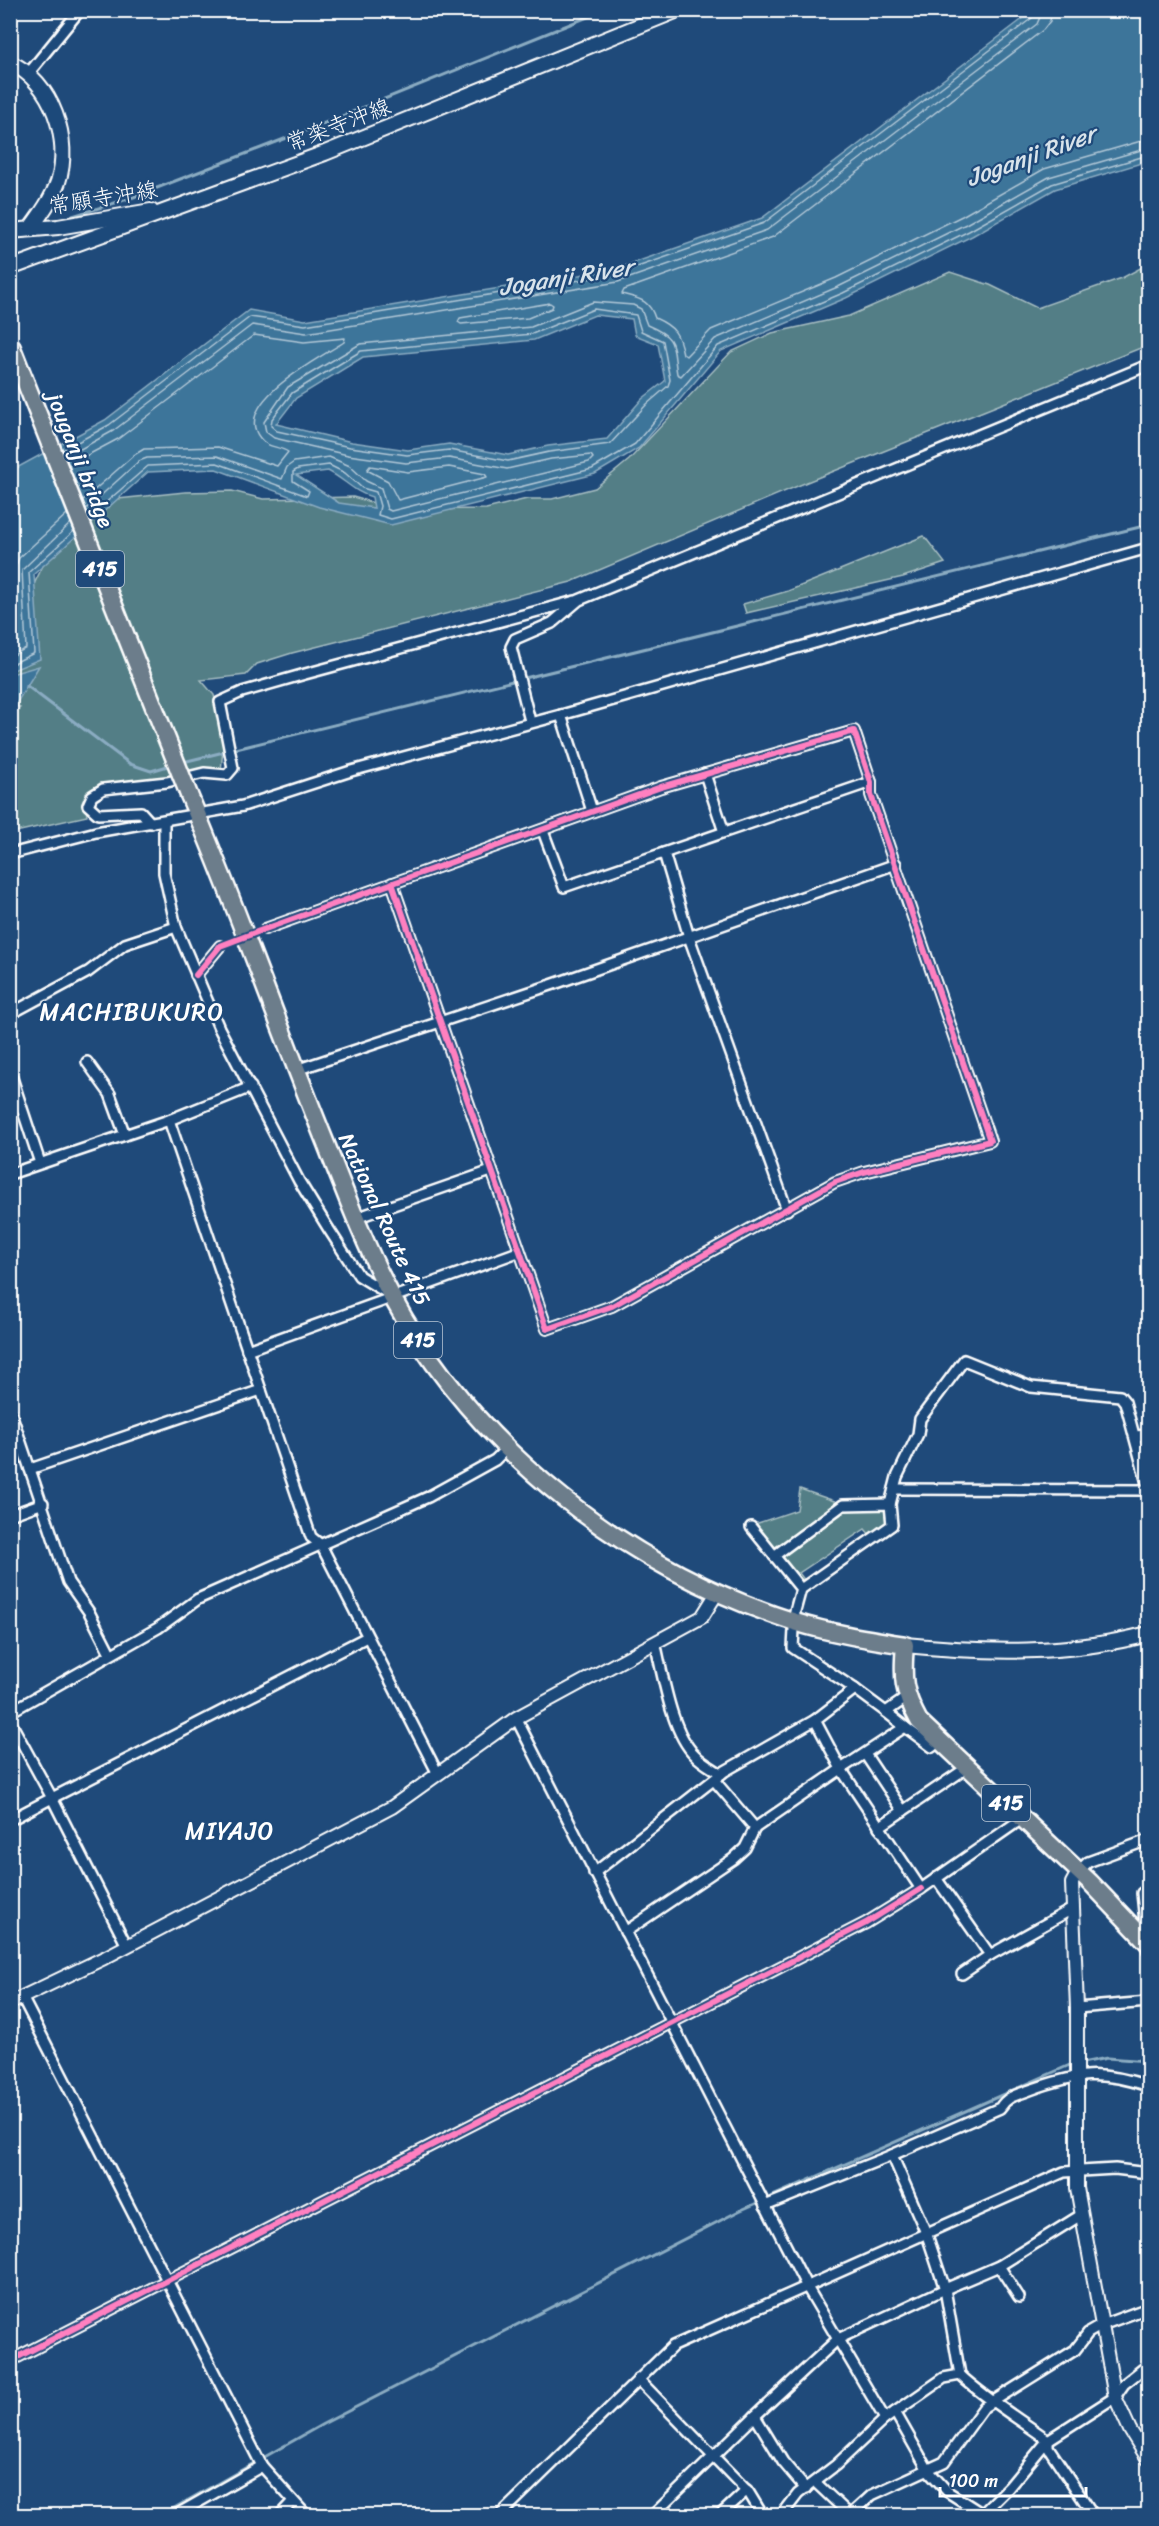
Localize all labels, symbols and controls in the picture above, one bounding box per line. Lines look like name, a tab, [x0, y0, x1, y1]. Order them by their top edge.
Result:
street label: 常楽寺沖線	[280, 87, 397, 162]
water label: Joganji River	[960, 112, 1105, 199]
street label: 常願寺沖線	[46, 170, 160, 225]
water label: Joganji River	[496, 245, 640, 308]
street label: jouganji bridge	[34, 382, 126, 534]
road number: 415	[76, 551, 124, 587]
district label: MACHIBUKURO	[40, 991, 224, 1033]
street label: National Route 415	[327, 1126, 442, 1312]
road number: 415	[394, 1322, 442, 1358]
road number: 415	[982, 1785, 1030, 1821]
district label: MIYAJO	[185, 1810, 275, 1852]
scale bar	[940, 2460, 1086, 2498]
text: 100 m	[949, 2465, 998, 2497]

